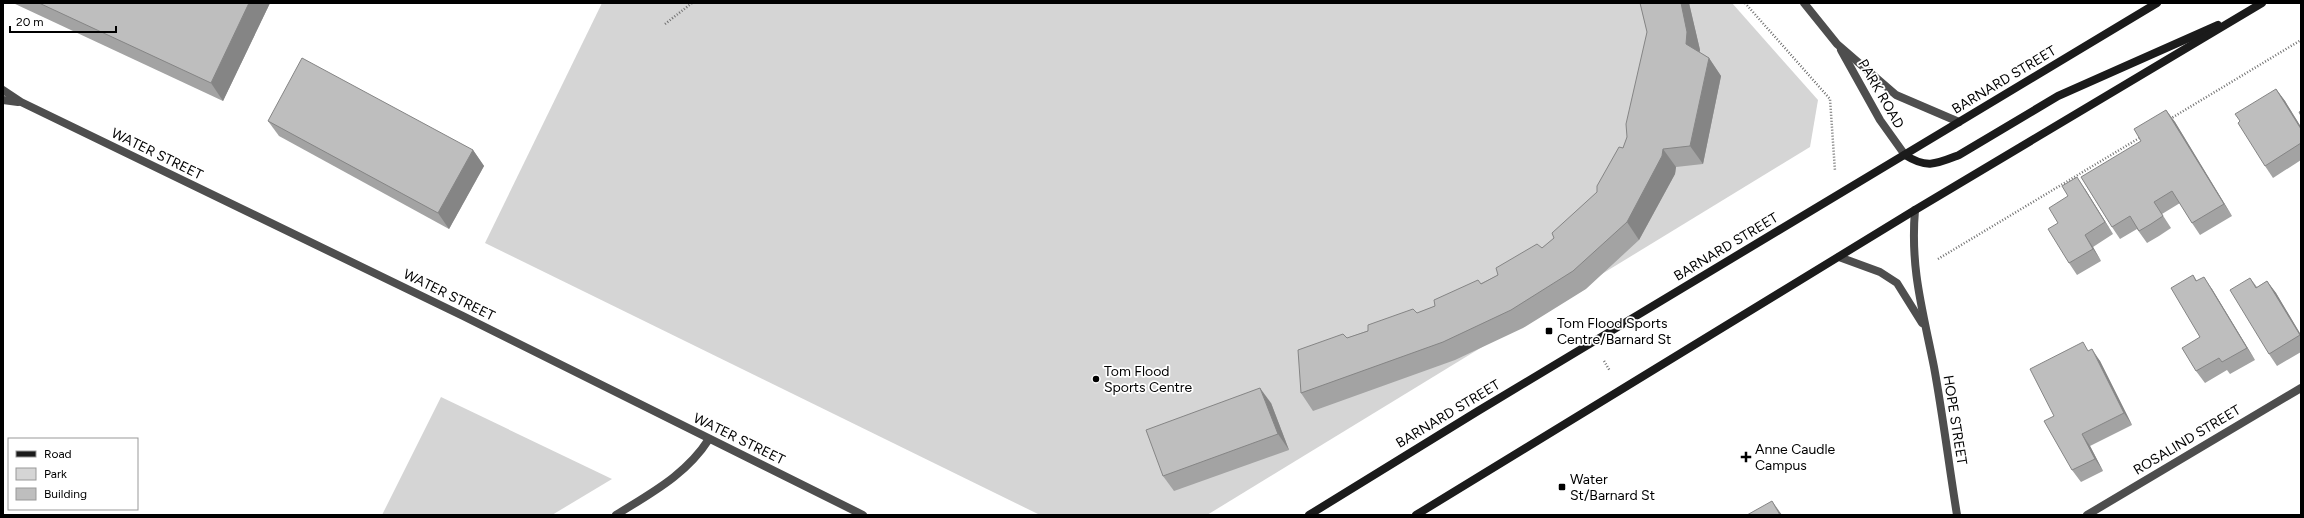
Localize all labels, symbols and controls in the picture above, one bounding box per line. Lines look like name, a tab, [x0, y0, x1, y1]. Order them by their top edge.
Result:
scale bar	[10, 8, 116, 34]
text: 20 m	[16, 15, 44, 29]
street label: BARNARD STREET	[1949, 42, 2059, 118]
street label: PARK ROAD	[1854, 56, 1908, 132]
street label: WATER STREET	[108, 124, 206, 184]
street label: BARNARD STREET	[1671, 209, 1781, 285]
street label: WATER STREET	[400, 265, 498, 325]
place label: Tom Flood Sports Centre/Barnard St	[1557, 315, 1671, 348]
marker: Tom Flood Sports Centre/Barnard St	[1544, 326, 1554, 336]
place label: Tom Flood Sports Centre	[1104, 363, 1193, 396]
marker: Tom Flood Sports Centre	[1091, 374, 1101, 384]
street label: HOPE STREET	[1940, 374, 1971, 466]
street label: BARNARD STREET	[1393, 376, 1503, 452]
street label: ROSALIND STREET	[2130, 401, 2244, 479]
street label: WATER STREET	[690, 409, 788, 469]
legend	[8, 438, 138, 510]
place label: Anne Caudle Campus	[1755, 441, 1836, 474]
text: Road	[44, 447, 72, 461]
marker: Anne Caudle Campus	[1740, 451, 1752, 463]
text: Park	[44, 467, 67, 481]
place label: Water St/Barnard St	[1570, 471, 1655, 504]
marker: Water St/Barnard St	[1557, 482, 1567, 492]
text: Building	[44, 487, 87, 501]

